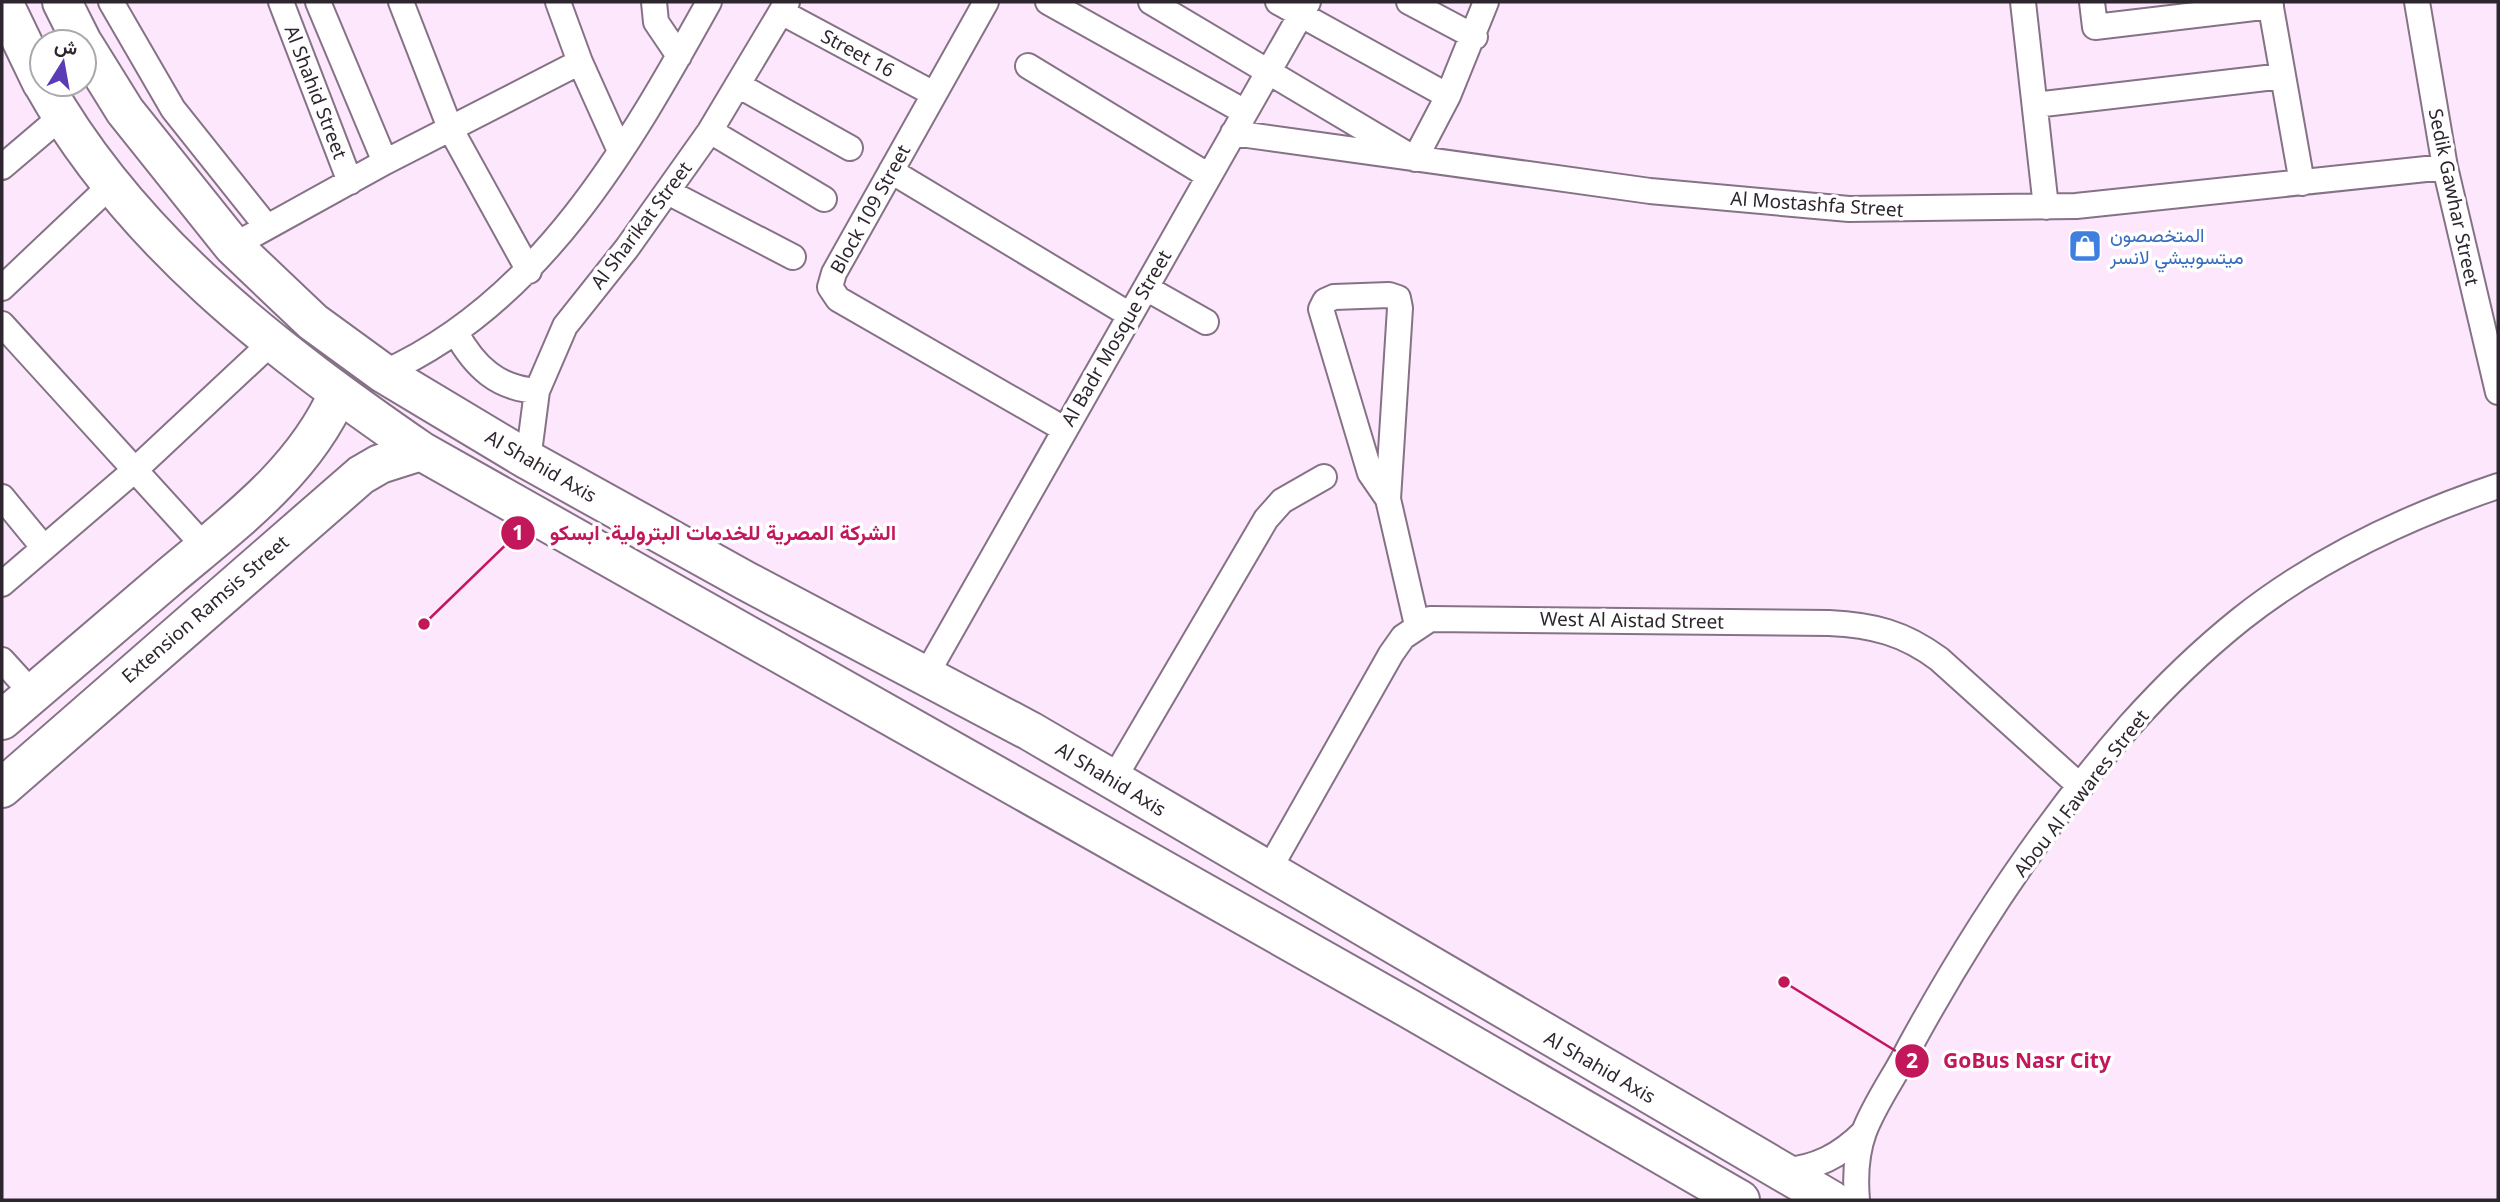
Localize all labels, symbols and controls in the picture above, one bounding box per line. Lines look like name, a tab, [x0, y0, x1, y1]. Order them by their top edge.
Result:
street label: Al Shahid Street	[279, 21, 353, 163]
street label: Street 16	[817, 23, 899, 83]
north arrow	[28, 28, 98, 98]
text: ش	[53, 31, 80, 61]
street label: Sedik Gawhar Street	[2423, 106, 2486, 288]
street label: Block 109 Street	[824, 140, 916, 278]
street label: Al Sharikat Street	[585, 156, 698, 294]
street label: Al Mostashfa Street	[1730, 185, 1905, 223]
place label: المتخصصون ميتسوبيشي لانسر	[2109, 222, 2244, 273]
shop icon: المتخصصون ميتسوبيشي لانسر	[2066, 227, 2104, 265]
street label: Al Badr Mosque Street	[1055, 245, 1177, 431]
street label: Al Shahid Axis	[481, 424, 601, 508]
callout: الشركة المصرية للخدمات البترولية. ابسكو	[501, 512, 910, 554]
text: 1	[512, 518, 524, 546]
text: الشركة المصرية للخدمات البترولية. ابسكو	[550, 518, 896, 546]
street label: Extension Ramsis Street	[116, 529, 294, 689]
street label: West Al Aistad Street	[1540, 605, 1724, 635]
street label: Abou Al Fawares Street	[2008, 704, 2155, 882]
street label: Al Shahid Axis	[1051, 736, 1171, 822]
street label: Al Shahid Axis	[1540, 1025, 1660, 1109]
callout: GoBus Nasr City	[1894, 1040, 2125, 1082]
text: 2	[1906, 1046, 1918, 1074]
text: GoBus Nasr City	[1943, 1046, 2111, 1074]

